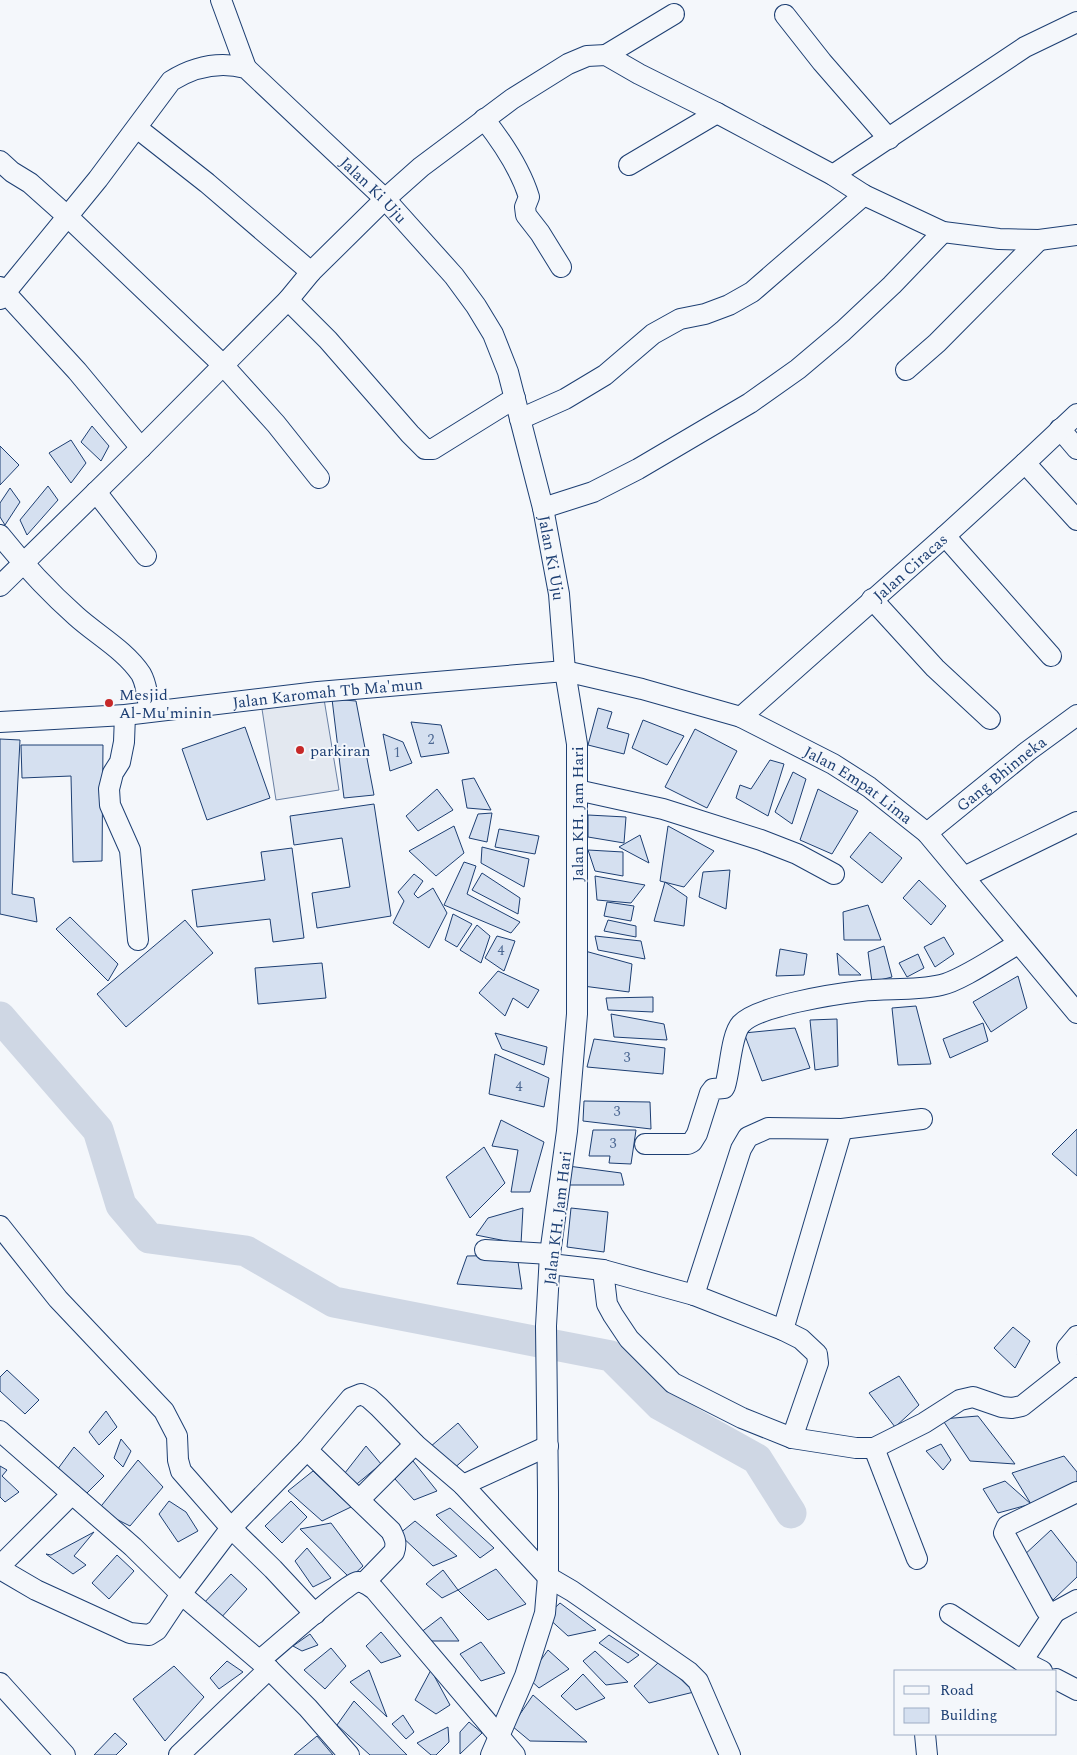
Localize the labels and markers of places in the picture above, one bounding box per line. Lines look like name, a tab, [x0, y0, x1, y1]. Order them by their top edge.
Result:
place label: Mesjid Al-Mu'minin	[119, 683, 212, 725]
marker: Mesjid Al-Mu'minin	[103, 697, 115, 709]
place label: parkiran	[310, 739, 371, 763]
marker: parkiran	[294, 744, 306, 756]

